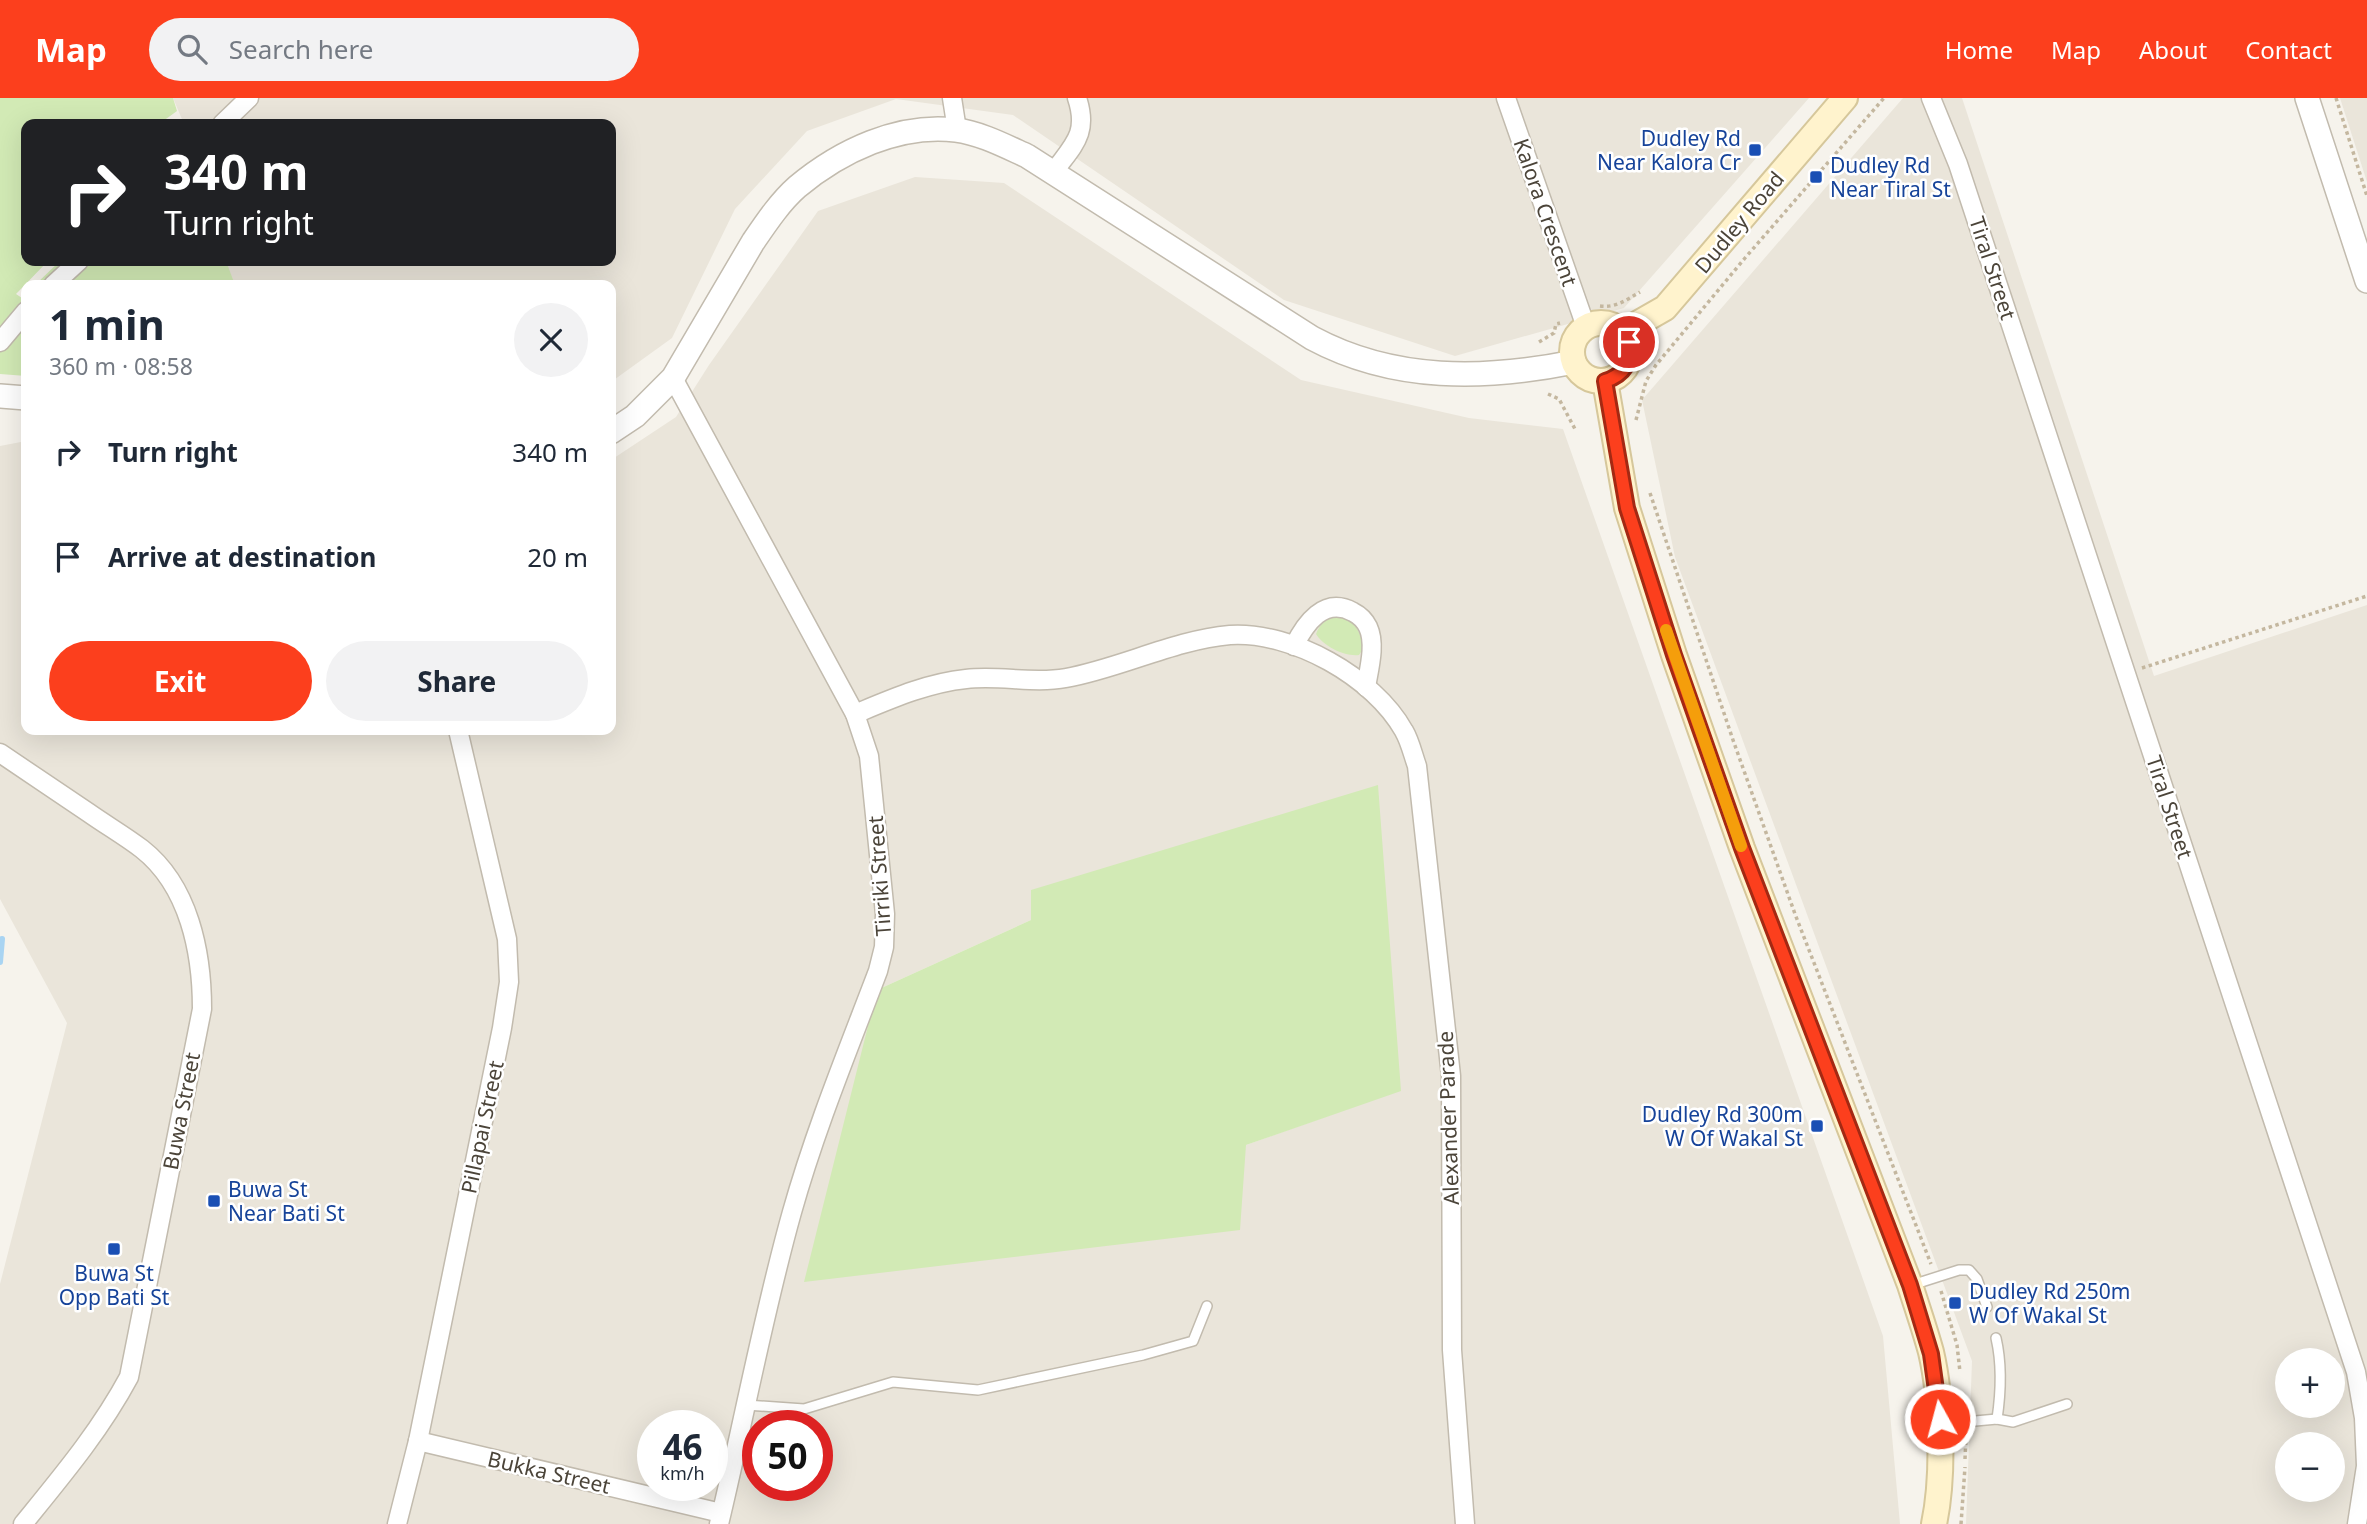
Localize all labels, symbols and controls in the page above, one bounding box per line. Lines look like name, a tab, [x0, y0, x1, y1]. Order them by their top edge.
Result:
search box	[149, 18, 639, 81]
text: Map	[35, 27, 107, 72]
icon: search	[173, 30, 211, 68]
text: Search here	[229, 31, 373, 67]
text: Home	[1945, 33, 2013, 66]
text: Map	[2051, 33, 2101, 66]
text: About	[2139, 33, 2207, 66]
text: Contact	[2245, 33, 2332, 66]
place label: Dudley Rd Near Kalora Cr	[1597, 124, 1741, 176]
street label: Kalora Crescent	[1508, 134, 1584, 290]
text: 340 m	[164, 138, 309, 204]
marker: Dudley Rd Near Kalora Cr	[1747, 142, 1763, 158]
icon: right	[49, 147, 140, 238]
place label: Dudley Rd Near Tiral St	[1830, 151, 1951, 203]
street label: Dudley Road	[1688, 165, 1790, 279]
marker: Dudley Rd Near Tiral St	[1808, 169, 1824, 185]
text: Turn right	[164, 201, 314, 244]
street label: Tiral Street	[1963, 213, 2023, 323]
text: 1 min	[49, 295, 165, 352]
button: close	[514, 303, 588, 377]
pin	[1599, 312, 1659, 372]
icon: arrive	[1610, 323, 1648, 361]
text: 360 m · 08:58	[49, 350, 193, 382]
icon: right	[49, 433, 87, 471]
text: Turn right	[108, 434, 238, 470]
text: 340 m	[512, 434, 588, 470]
icon: arrive	[49, 538, 87, 576]
text: Arrive at destination	[108, 539, 377, 575]
text: 20 m	[527, 539, 588, 575]
button: Exit	[49, 641, 312, 721]
button: Share	[326, 641, 588, 721]
street label: Tiral Street	[2140, 752, 2200, 862]
street label: Tirriki Street	[861, 814, 897, 937]
street label: Alexander Parade	[1431, 1030, 1465, 1206]
street label: Buwa Street	[156, 1050, 206, 1172]
street label: Pillapai Street	[454, 1058, 510, 1196]
place label: Dudley Rd 300m W Of Wakal St	[1642, 1100, 1803, 1152]
marker: Dudley Rd 300m W Of Wakal St	[1809, 1118, 1825, 1134]
place label: Buwa St Near Bati St	[228, 1175, 345, 1227]
marker: Buwa St Near Bati St	[206, 1193, 222, 1209]
marker: Buwa St Opp Bati St	[106, 1241, 122, 1257]
place label: Buwa St Opp Bati St	[59, 1259, 170, 1311]
place label: Dudley Rd 250m W Of Wakal St	[1969, 1277, 2130, 1329]
marker: Dudley Rd 250m W Of Wakal St	[1947, 1295, 1963, 1311]
map controls	[2275, 1348, 2345, 1502]
button: +	[2275, 1348, 2345, 1418]
position arrow	[1903, 1382, 1977, 1456]
speed limit sign: 50	[742, 1410, 833, 1501]
text: 46	[662, 1423, 703, 1470]
button: −	[2275, 1432, 2345, 1502]
street label: Bukka Street	[485, 1444, 613, 1500]
text: km/h	[660, 1461, 705, 1485]

